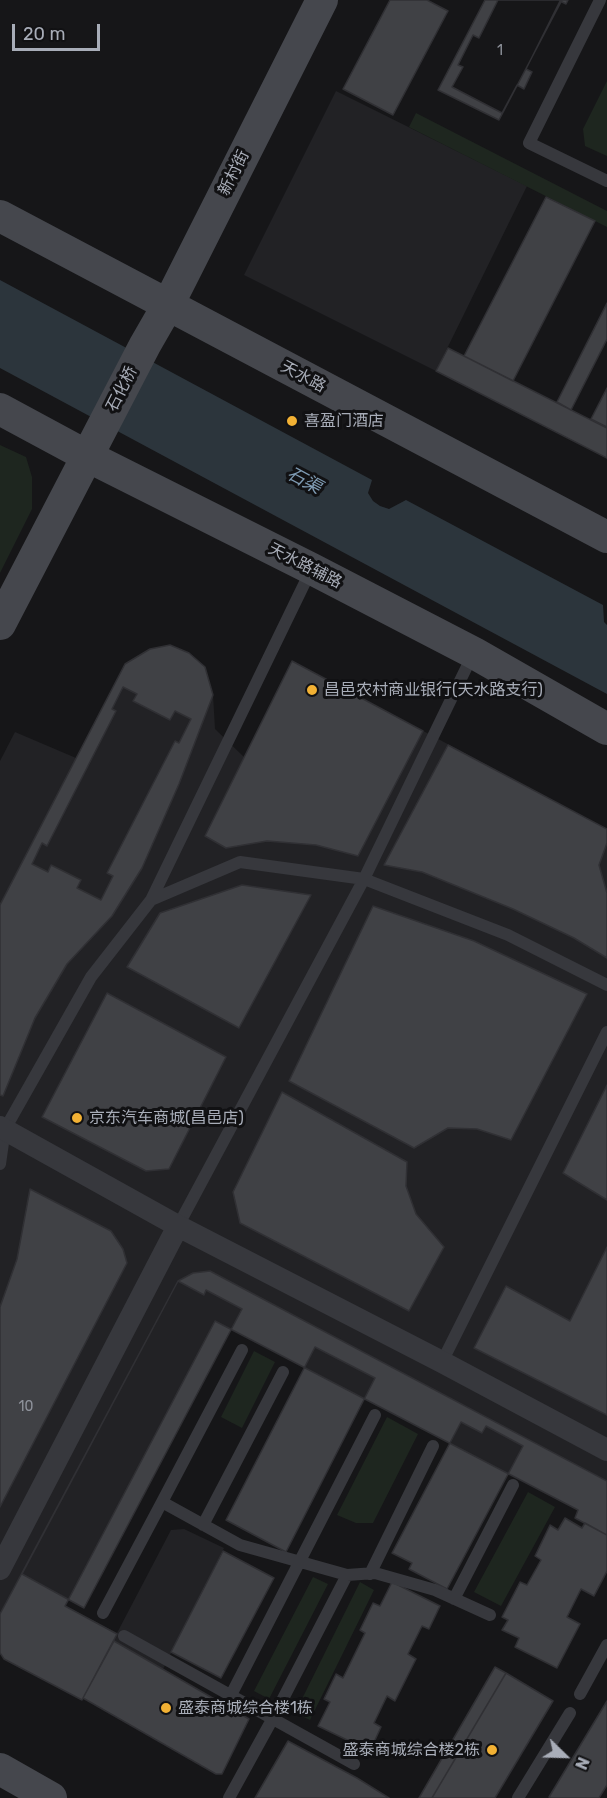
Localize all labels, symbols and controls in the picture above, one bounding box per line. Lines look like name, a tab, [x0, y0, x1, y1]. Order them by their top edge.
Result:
scale bar	[15, 12, 104, 50]
text: 20 m	[23, 23, 65, 45]
house number: 1	[497, 43, 503, 59]
street label: 新村街	[215, 147, 253, 199]
street label: 天水路	[277, 357, 329, 397]
street label: 石化桥	[103, 363, 141, 415]
place label: 喜盈门酒店	[304, 411, 384, 431]
marker: 喜盈门酒店	[285, 414, 299, 428]
water label: 石渠	[283, 463, 325, 499]
street label: 天水路辅路	[265, 539, 345, 593]
place label: 昌邑农村商业银行(天水路支行)	[324, 680, 543, 700]
marker: 昌邑农村商业银行(天水路支行)	[305, 683, 319, 697]
place label: 京东汽车商城(昌邑店)	[89, 1108, 244, 1128]
marker: 京东汽车商城(昌邑店)	[70, 1111, 84, 1125]
house number: 10	[19, 1399, 33, 1415]
place label: 盛泰商城综合楼1栋	[178, 1698, 313, 1718]
marker: 盛泰商城综合楼1栋	[159, 1701, 173, 1715]
north arrow	[535, 1726, 595, 1786]
place label: 盛泰商城综合楼2栋	[343, 1740, 480, 1760]
marker: 盛泰商城综合楼2栋	[485, 1743, 499, 1757]
text: N	[571, 1754, 593, 1772]

